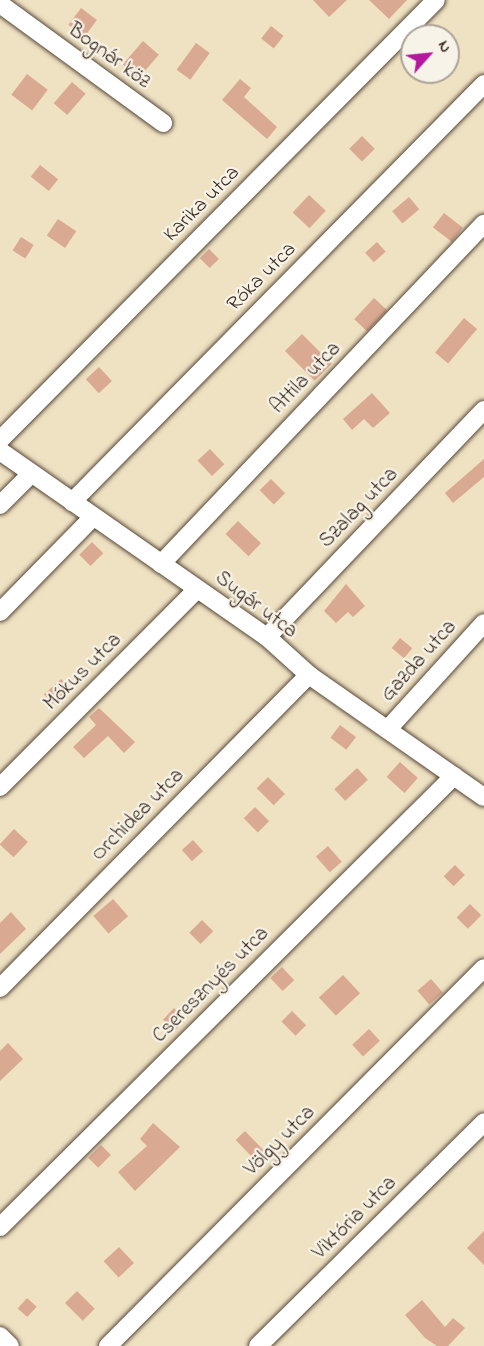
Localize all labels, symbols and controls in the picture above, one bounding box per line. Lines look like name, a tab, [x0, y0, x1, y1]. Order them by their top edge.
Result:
street label: Bognár köz	[63, 18, 155, 94]
north arrow	[400, 24, 460, 84]
text: N	[431, 36, 457, 57]
street label: Karika utca	[159, 161, 245, 247]
street label: Róka utca	[222, 237, 302, 317]
street label: Attila utca	[265, 337, 347, 419]
street label: Szalag utca	[314, 462, 404, 554]
street label: Sugár utca	[210, 566, 302, 644]
street label: Gazda utca	[376, 615, 462, 707]
street label: Mókus utca	[39, 628, 127, 716]
street label: Orchidea utca	[86, 763, 190, 867]
street label: Cseresznyés utca	[147, 921, 275, 1049]
street label: Völgy utca	[239, 1100, 321, 1182]
street label: Viktória utca	[308, 1171, 402, 1265]

